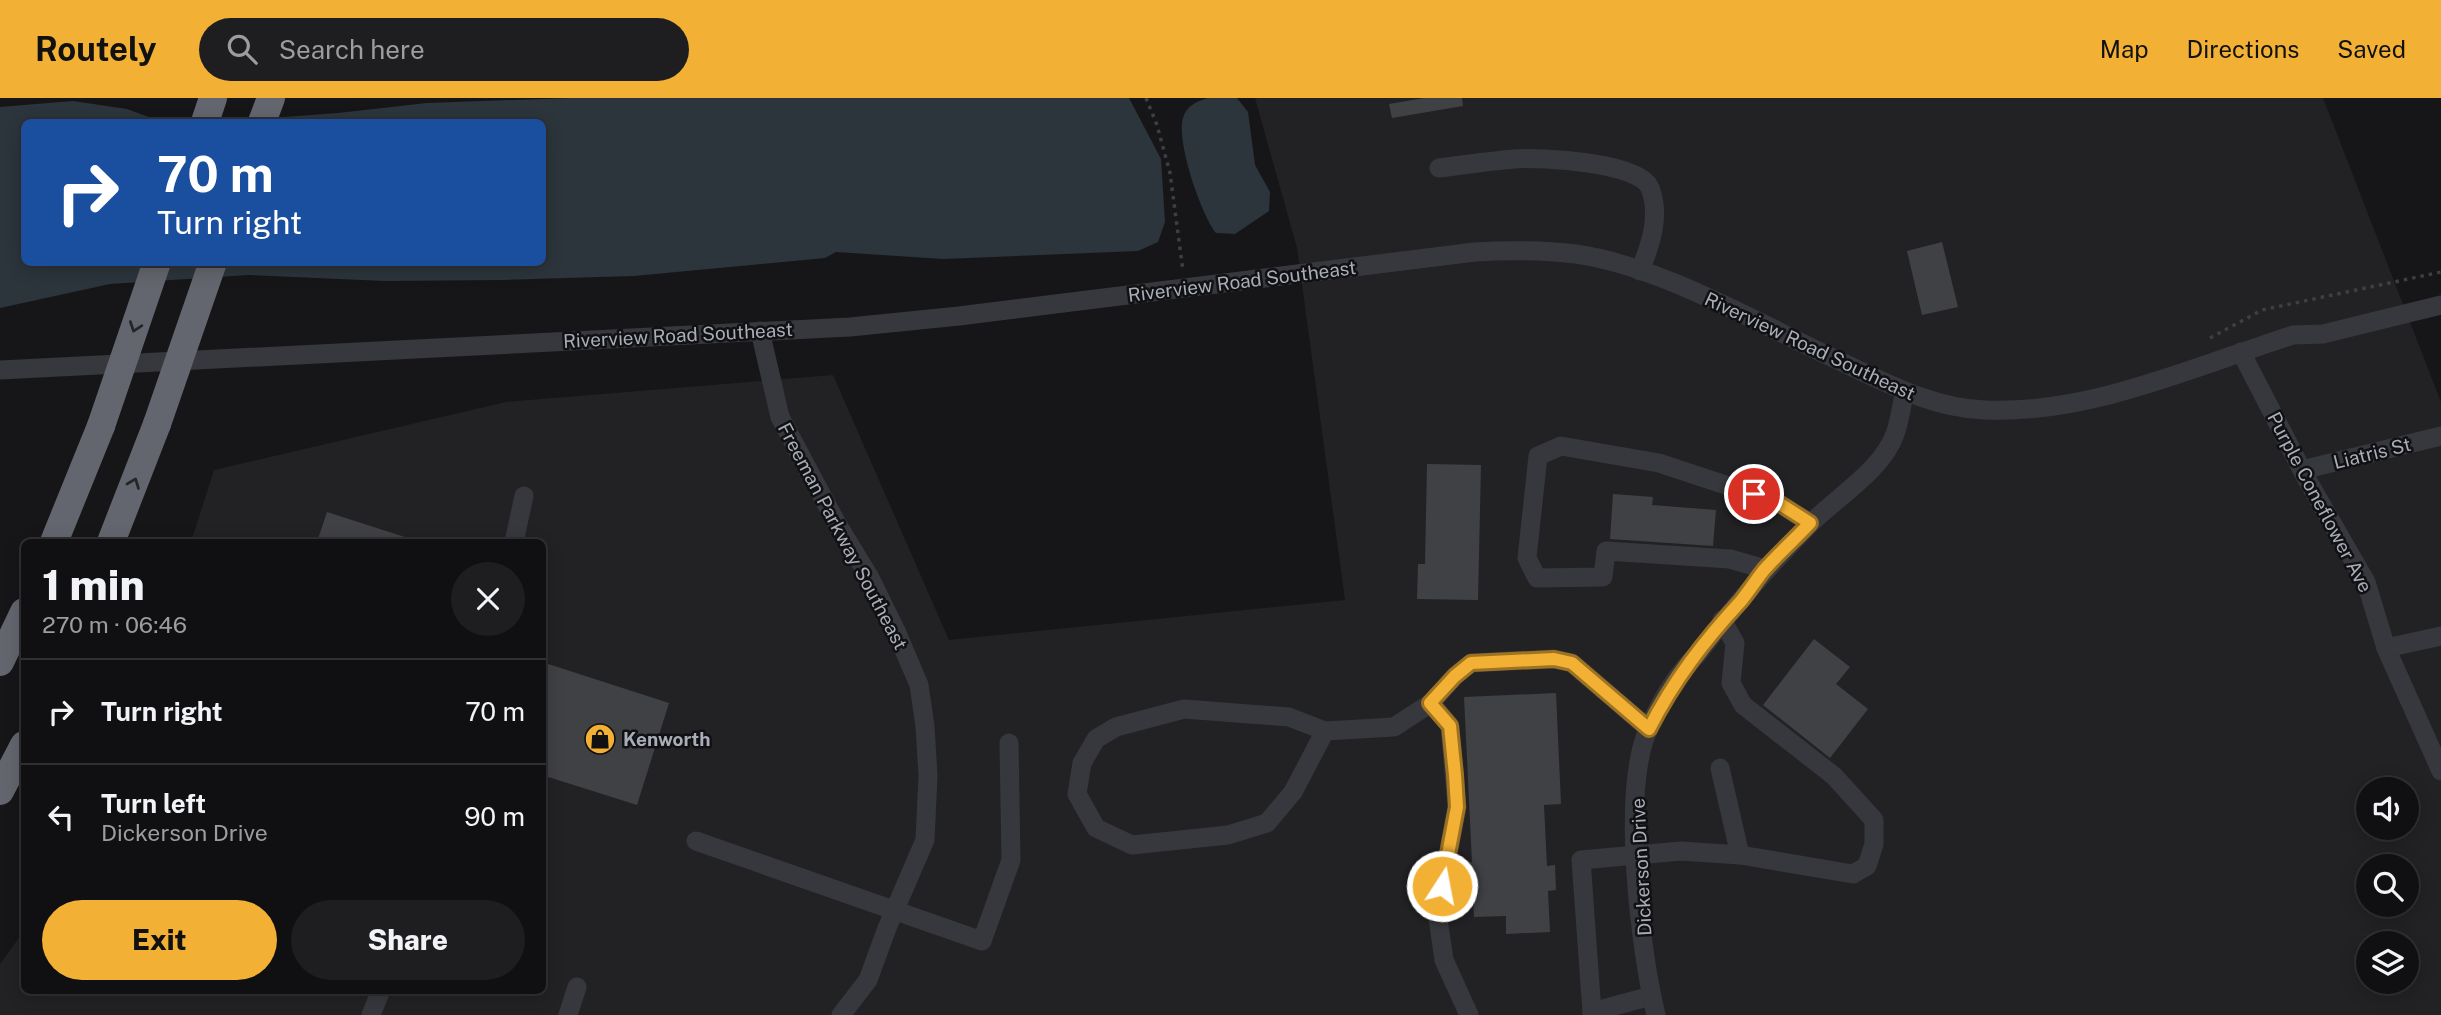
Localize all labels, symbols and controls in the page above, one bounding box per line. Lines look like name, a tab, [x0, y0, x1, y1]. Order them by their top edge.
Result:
search box	[199, 18, 689, 81]
text: Routely	[35, 30, 157, 68]
icon: search	[223, 30, 261, 68]
text: Search here	[279, 34, 425, 65]
text: Map	[2100, 35, 2149, 63]
text: Directions	[2187, 35, 2299, 63]
text: Saved	[2337, 35, 2406, 63]
text: 70 m	[157, 145, 274, 203]
icon: right	[42, 147, 133, 238]
text: Turn right	[157, 204, 302, 241]
street label: Riverview Road Southeast	[1127, 256, 1357, 306]
street label: Riverview Road Southeast	[1701, 287, 1919, 405]
street label: Riverview Road Southeast	[563, 318, 793, 352]
one-way arrow	[129, 320, 143, 333]
street label: Purple Coneflower Ave	[2263, 408, 2377, 596]
street label: Freeman Parkway Southeast	[774, 419, 912, 653]
street label: Liatris St	[2331, 433, 2413, 473]
pin	[1724, 464, 1784, 524]
icon: arrive	[1735, 475, 1773, 513]
one-way arrow	[125, 478, 139, 490]
text: 1 min	[42, 560, 145, 609]
button: close	[451, 562, 525, 636]
text: 270 m · 06:46	[42, 611, 187, 638]
icon: right	[42, 693, 80, 731]
text: Turn right	[101, 696, 223, 727]
text: 70 m	[465, 696, 525, 727]
shop icon: Kenworth	[583, 722, 617, 756]
place label: Kenworth	[623, 728, 710, 750]
map controls	[2356, 777, 2419, 994]
button: sound	[2356, 777, 2419, 840]
text: Turn left	[101, 788, 206, 819]
icon: left	[42, 798, 80, 836]
street label: Dickerson Drive	[1626, 798, 1656, 936]
text: 90 m	[464, 801, 525, 832]
text: Dickerson Drive	[101, 819, 268, 846]
position arrow	[1405, 849, 1479, 923]
button: search	[2356, 854, 2419, 917]
button: Exit	[42, 900, 277, 980]
button: Share	[291, 900, 525, 980]
button: layers	[2356, 931, 2419, 994]

